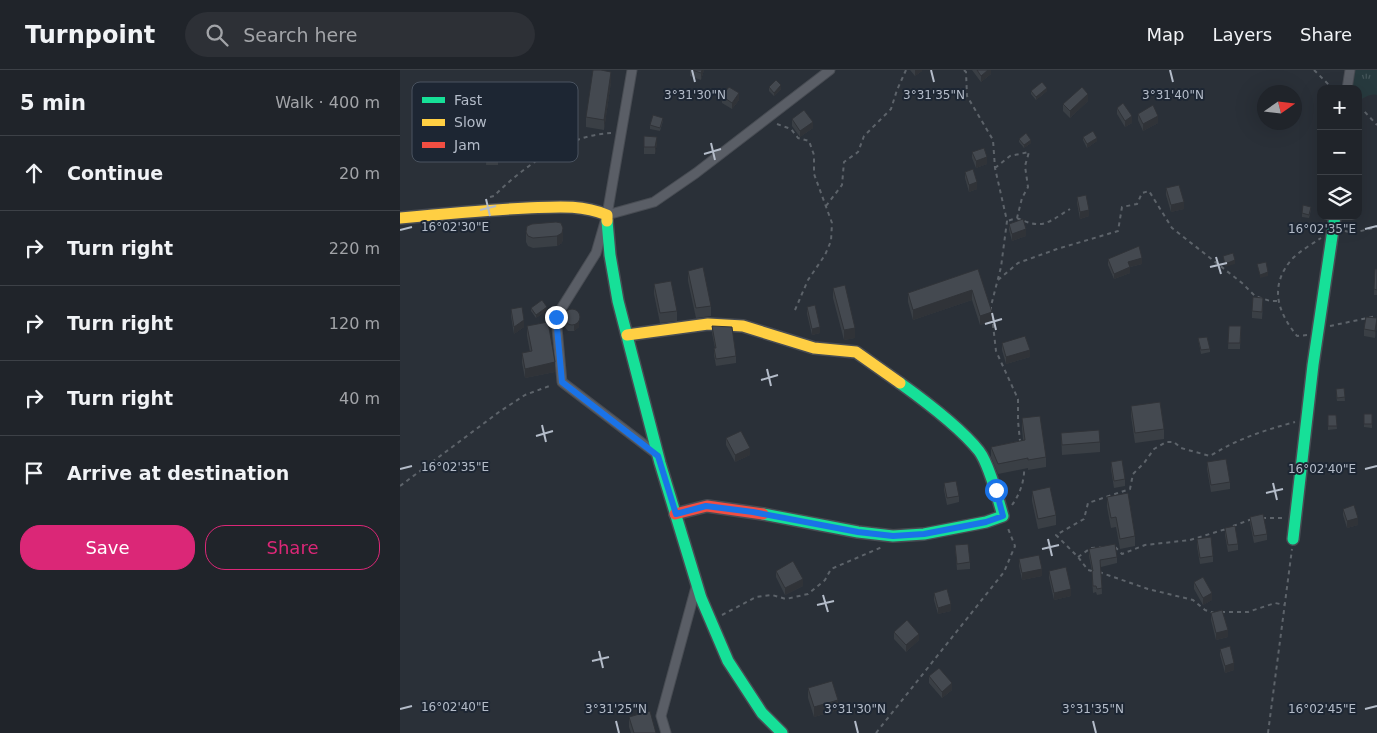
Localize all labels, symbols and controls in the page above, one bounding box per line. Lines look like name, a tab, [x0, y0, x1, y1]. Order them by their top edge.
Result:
search box	[185, 12, 535, 57]
text: Turnpoint	[25, 21, 155, 49]
icon: search	[203, 21, 231, 49]
text: Search here	[243, 24, 357, 46]
text: Map	[1146, 24, 1184, 45]
text: Layers	[1212, 24, 1272, 45]
text: Share	[1300, 24, 1352, 45]
legend	[412, 82, 578, 162]
north arrow	[1257, 85, 1302, 130]
map controls	[1317, 85, 1362, 220]
button: +	[1317, 85, 1362, 130]
text: 3°31'30"N	[664, 88, 726, 102]
text: 3°31'35"N	[903, 88, 965, 102]
text: 3°31'40"N	[1142, 88, 1204, 102]
text: 5 min	[20, 91, 86, 115]
text: Fast	[454, 92, 483, 108]
text: Walk · 400 m	[275, 93, 380, 112]
text: Slow	[454, 114, 487, 130]
button: −	[1317, 130, 1362, 175]
text: Jam	[453, 137, 480, 153]
icon: ahead	[20, 159, 48, 187]
text: Continue	[67, 162, 163, 184]
text: 20 m	[339, 164, 380, 183]
button: layers	[1317, 175, 1362, 220]
text: 16°02'30"E	[421, 220, 489, 234]
text: 16°02'35"E	[1288, 222, 1356, 236]
icon: right	[20, 234, 48, 262]
text: Turn right	[67, 237, 173, 259]
text: 220 m	[329, 239, 380, 258]
route end	[545, 306, 568, 329]
icon: right	[20, 309, 48, 337]
text: Turn right	[67, 312, 173, 334]
text: 120 m	[329, 314, 380, 333]
icon: right	[20, 384, 48, 412]
text: Turn right	[67, 387, 173, 409]
text: 40 m	[339, 389, 380, 408]
icon: arrive	[20, 459, 48, 487]
text: 16°02'35"E	[421, 460, 489, 474]
text: Arrive at destination	[67, 462, 289, 484]
text: 16°02'40"E	[1288, 462, 1356, 476]
route start	[985, 479, 1008, 502]
button: Save	[20, 525, 195, 570]
button: Share	[205, 525, 380, 570]
text: 16°02'40"E	[421, 700, 489, 714]
text: 3°31'25"N	[585, 702, 647, 716]
text: 3°31'30"N	[824, 702, 886, 716]
text: 3°31'35"N	[1062, 702, 1124, 716]
text: 16°02'45"E	[1288, 702, 1356, 716]

